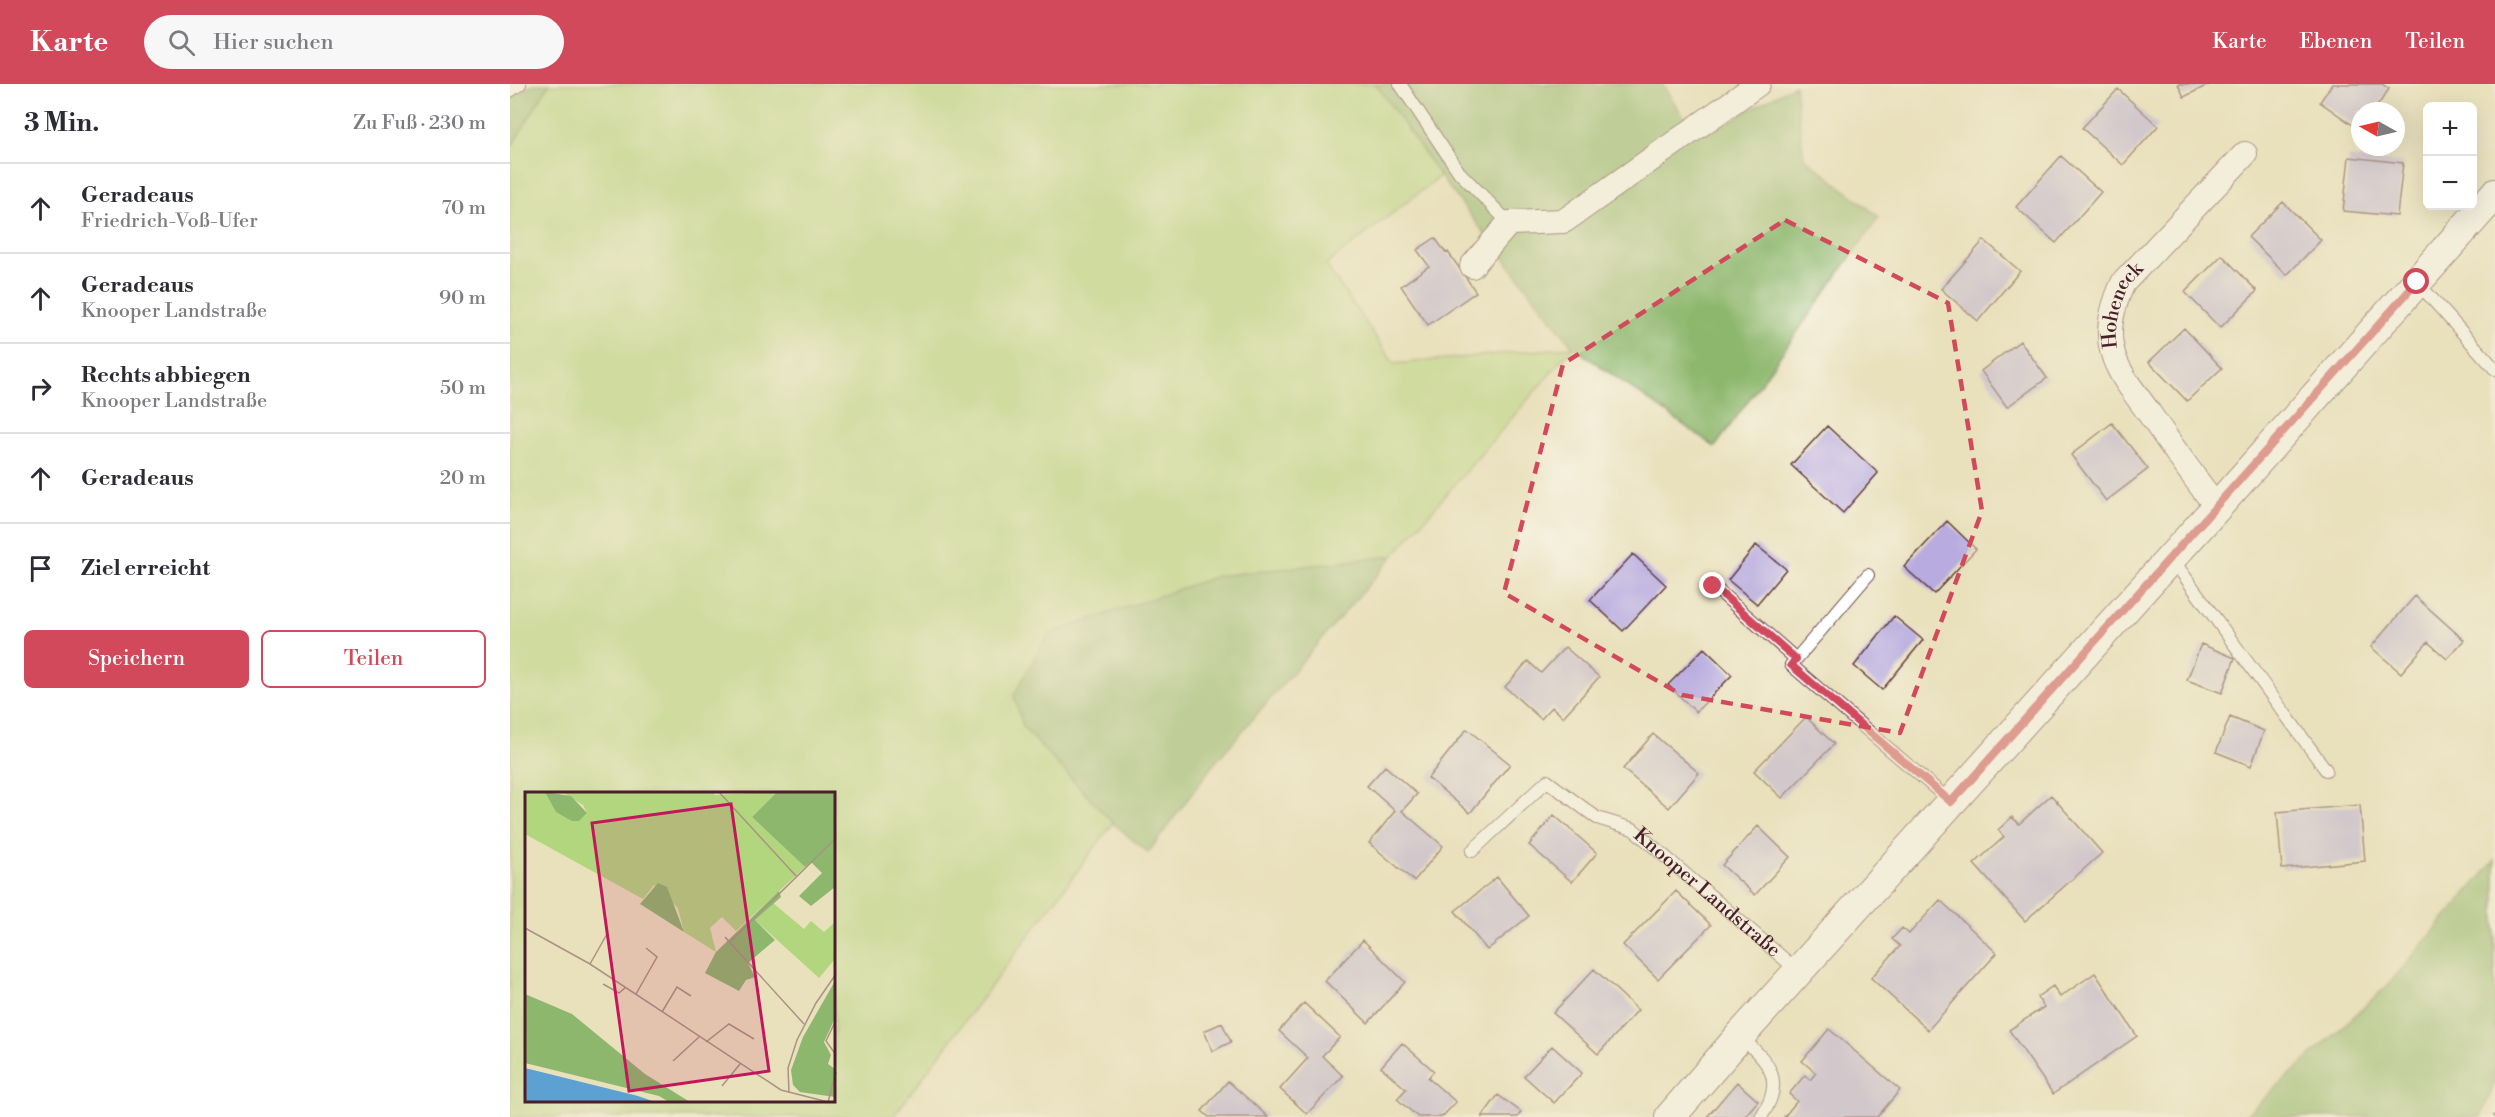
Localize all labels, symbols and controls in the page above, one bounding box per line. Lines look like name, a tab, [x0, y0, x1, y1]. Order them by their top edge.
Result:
search box	[144, 15, 564, 69]
text: Karte	[30, 25, 108, 60]
icon: search	[165, 26, 198, 59]
text: Hier suchen	[213, 29, 334, 56]
text: Karte	[2212, 29, 2267, 55]
text: Ebenen	[2300, 29, 2372, 55]
text: Teilen	[2405, 29, 2465, 55]
north arrow	[2351, 102, 2405, 156]
map controls	[2423, 102, 2477, 210]
button: +	[2423, 102, 2477, 156]
text: 3 Min.	[24, 107, 99, 139]
text: Zu Fuß · 230 m	[353, 111, 486, 136]
button: −	[2423, 156, 2477, 210]
text: Geradeaus	[81, 182, 194, 209]
icon: ahead	[24, 192, 57, 225]
text: 70 m	[442, 196, 486, 221]
text: Friedrich-Voß-Ufer	[81, 209, 258, 234]
street label: Hoheneck	[2097, 256, 2150, 350]
route start	[2403, 268, 2429, 294]
text: Geradeaus	[81, 272, 194, 299]
icon: ahead	[24, 282, 57, 315]
text: 90 m	[439, 286, 486, 311]
text: Knooper Landstraße	[81, 299, 267, 324]
text: Rechts abbiegen	[81, 362, 251, 389]
icon: right	[24, 372, 57, 405]
text: 50 m	[440, 376, 486, 401]
text: Knooper Landstraße	[81, 389, 267, 414]
icon: ahead	[24, 462, 57, 495]
text: Geradeaus	[81, 465, 194, 492]
text: 20 m	[440, 466, 486, 491]
icon: arrive	[24, 552, 57, 585]
text: Ziel erreicht	[81, 555, 210, 582]
route end	[1699, 572, 1725, 598]
button: Speichern	[24, 630, 249, 688]
button: Teilen	[261, 630, 486, 688]
inset map	[525, 792, 836, 1102]
street label: Knooper Landstraße	[1628, 822, 1786, 963]

